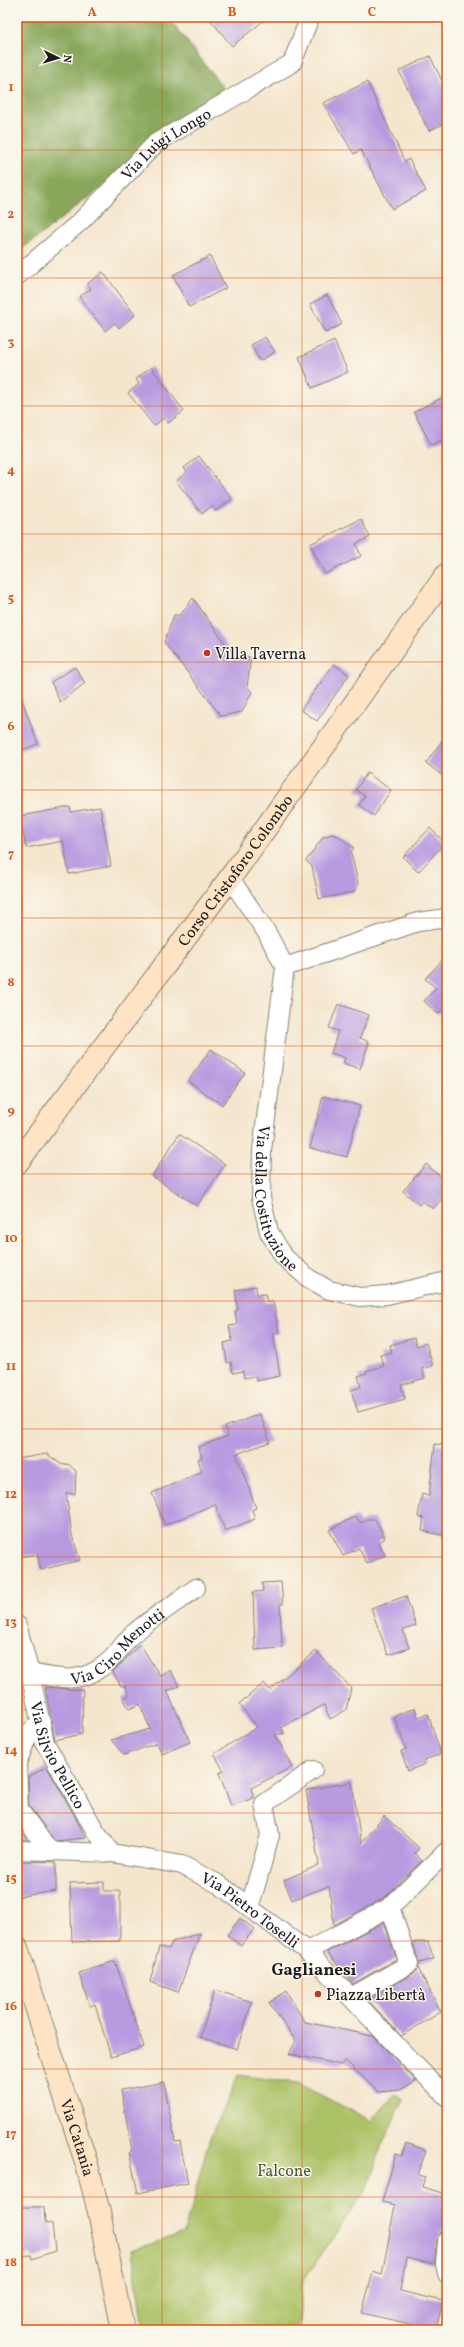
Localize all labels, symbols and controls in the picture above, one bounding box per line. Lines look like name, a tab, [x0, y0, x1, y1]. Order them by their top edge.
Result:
text: A	[87, 4, 97, 22]
text: B	[228, 4, 237, 22]
text: C	[368, 4, 376, 22]
north arrow	[38, 38, 78, 78]
text: N	[59, 54, 74, 63]
text: 1	[8, 79, 14, 97]
street label: Via Luigi Longo	[117, 104, 216, 186]
text: 2	[8, 206, 15, 224]
text: 3	[8, 334, 15, 352]
text: 4	[7, 462, 15, 480]
text: 5	[8, 590, 14, 608]
place label: Villa Taverna	[215, 644, 306, 666]
marker: Villa Taverna	[202, 648, 212, 658]
text: 6	[7, 718, 15, 736]
street label: Corso Cristoforo Colombo	[173, 791, 299, 952]
text: 7	[8, 846, 14, 864]
text: 8	[7, 974, 15, 992]
text: 9	[7, 1102, 15, 1120]
street label: Via della Costituzione	[248, 1124, 302, 1277]
text: 10	[4, 1230, 18, 1248]
text: 11	[6, 1358, 16, 1376]
text: 12	[5, 1486, 17, 1504]
street label: Via Ciro Menotti	[69, 1604, 170, 1691]
text: 13	[5, 1614, 17, 1632]
street label: Via Silvio Pellico	[23, 1700, 90, 1814]
text: 14	[4, 1742, 18, 1760]
street label: Via Pietro Toselli	[197, 1868, 303, 1954]
text: 15	[5, 1870, 17, 1888]
district label: Gaglianesi	[271, 1959, 357, 1982]
place label: Piazza Libertà	[326, 1985, 426, 2007]
marker: Piazza Libertà	[313, 1989, 323, 1999]
text: 16	[5, 1998, 17, 2016]
street label: Via Catania	[53, 2096, 98, 2179]
text: 17	[5, 2126, 17, 2144]
park label: Falcone	[257, 2161, 311, 2183]
text: 18	[5, 2254, 17, 2272]

